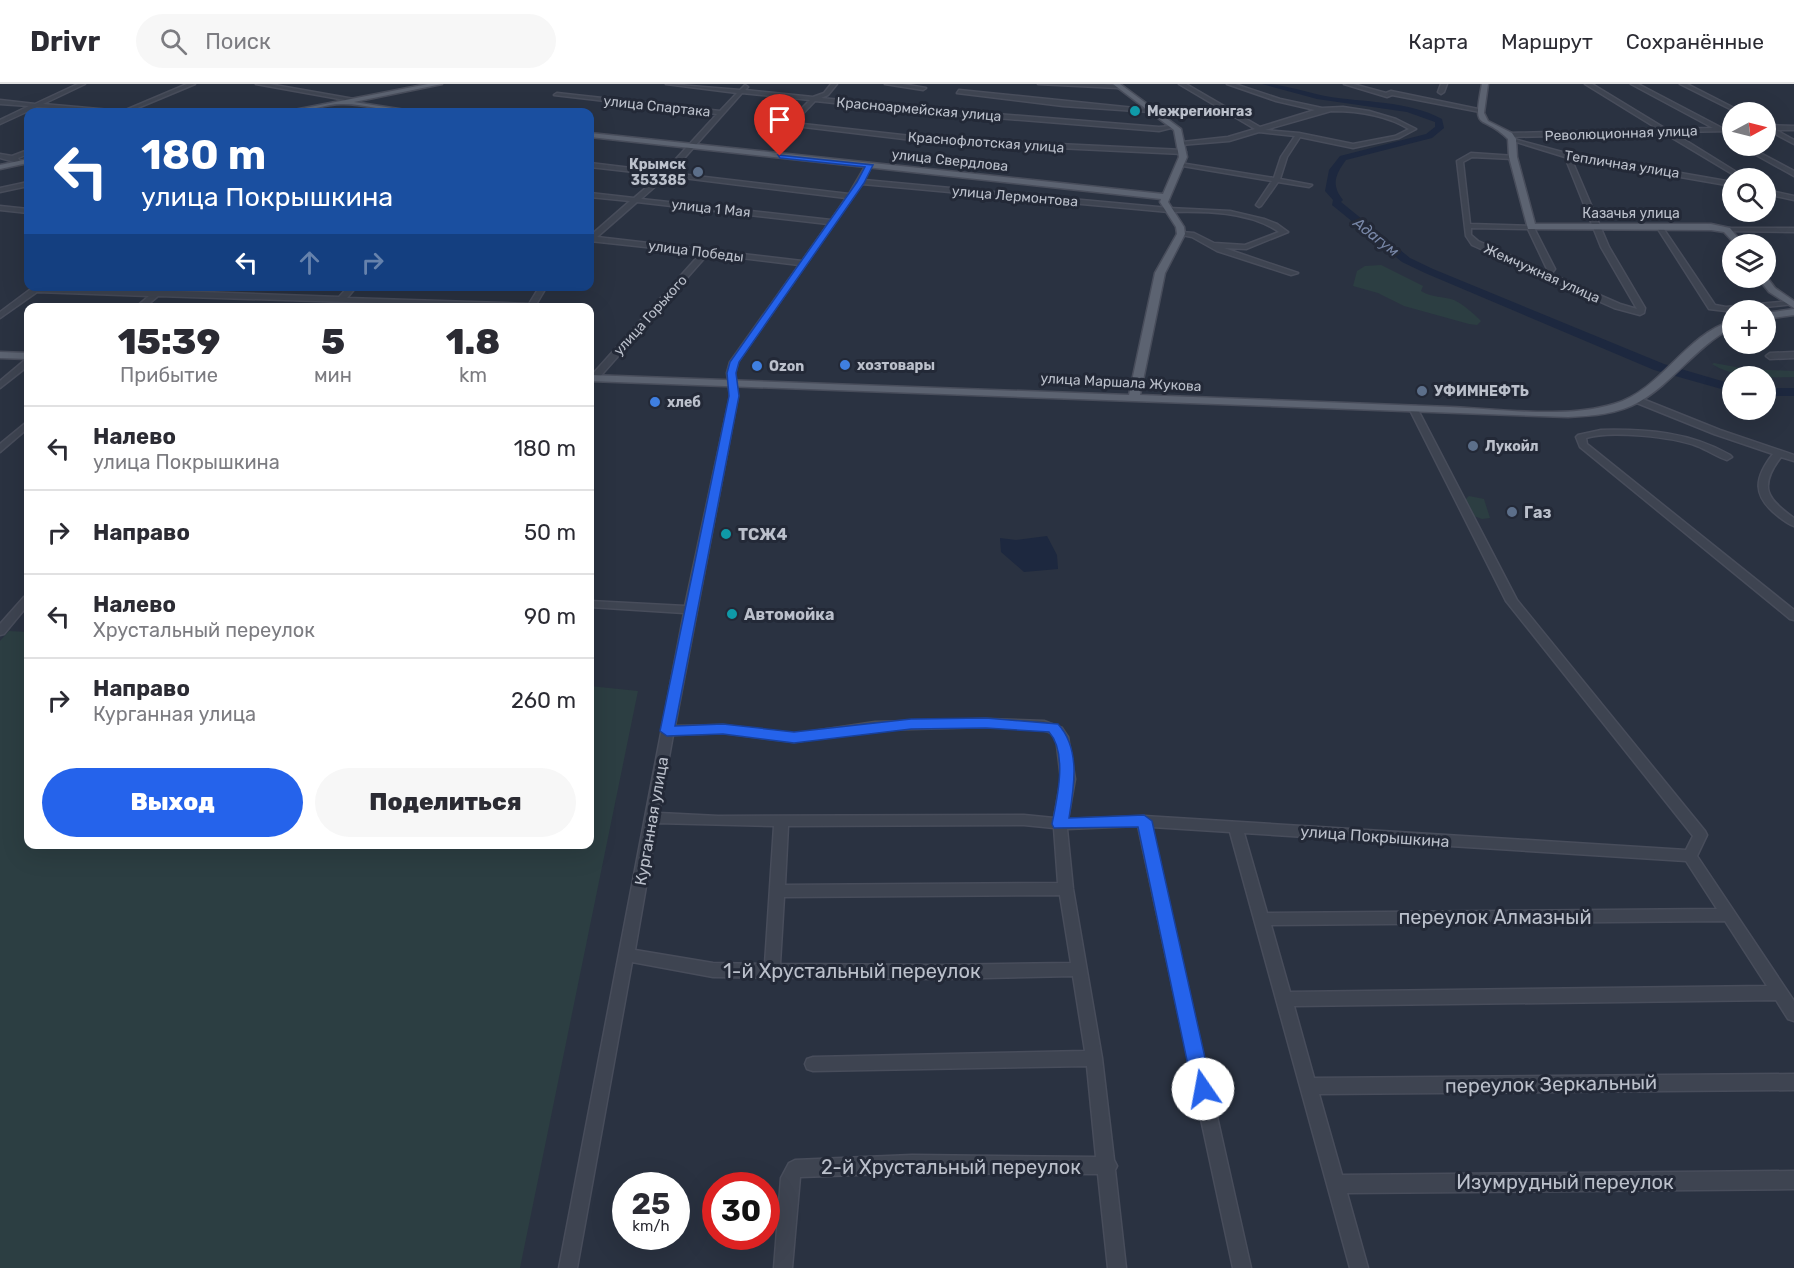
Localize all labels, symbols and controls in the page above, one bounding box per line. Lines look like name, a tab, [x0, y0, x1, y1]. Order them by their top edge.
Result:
search box	[136, 14, 556, 68]
text: Drivr	[30, 25, 100, 58]
icon: search	[157, 25, 190, 58]
text: Поиск	[205, 28, 271, 55]
text: Карта	[1408, 29, 1468, 54]
text: Маршрут	[1501, 29, 1593, 54]
text: Сохранённые	[1626, 29, 1764, 54]
street label: улица Спартака	[603, 92, 711, 121]
pin	[754, 94, 805, 156]
street label: Красноармейская улица	[836, 94, 1002, 125]
north arrow	[1722, 102, 1776, 156]
map controls	[1722, 102, 1776, 420]
icon: arrive	[763, 103, 796, 136]
place label: Межрегионгаз	[1147, 103, 1252, 120]
marker: Межрегионгаз	[1128, 104, 1142, 118]
street label: Революционная улица	[1544, 122, 1698, 145]
street label: Краснофлотская улица	[907, 129, 1065, 156]
text: 180 m	[141, 130, 266, 180]
icon: left	[42, 132, 120, 210]
street label: улица Свердлова	[891, 146, 1009, 175]
street label: Тепличная улица	[1563, 147, 1681, 182]
place label: Крымск 353385	[629, 156, 687, 189]
marker: Крымск 353385	[691, 165, 705, 179]
button: search	[1722, 168, 1776, 222]
text: улица Покрышкина	[141, 181, 393, 213]
street label: улица Лермонтова	[951, 183, 1079, 210]
street label: улица 1 Мая	[670, 196, 751, 221]
street label: Казачья улица	[1582, 205, 1680, 222]
water label: Адагум	[1349, 213, 1402, 260]
button: layers	[1722, 234, 1776, 288]
street label: улица Победы	[647, 237, 745, 266]
street label: Жемчужная улица	[1481, 240, 1603, 307]
icon: left	[230, 246, 263, 279]
icon: ahead	[293, 246, 326, 279]
icon: right	[356, 246, 389, 279]
street label: улица Горького	[610, 272, 691, 359]
button: +	[1722, 300, 1776, 354]
text: 15:39	[118, 320, 220, 363]
text: 5	[321, 320, 345, 363]
text: 1.8	[446, 320, 500, 363]
place label: хозтовары	[857, 357, 935, 374]
place label: Ozon	[769, 358, 804, 375]
marker: хозтовары	[838, 358, 852, 372]
marker: Ozon	[750, 359, 764, 373]
text: Прибытие	[120, 363, 218, 387]
text: мин	[314, 363, 352, 387]
text: km	[459, 363, 487, 387]
button: −	[1722, 366, 1776, 420]
street label: улица Маршала Жукова	[1040, 370, 1202, 395]
place label: УФИМНЕФТЬ	[1434, 383, 1529, 400]
marker: УФИМНЕФТЬ	[1415, 384, 1429, 398]
place label: хлеб	[667, 394, 701, 411]
marker: хлеб	[648, 395, 662, 409]
text: Налево	[93, 423, 176, 450]
icon: left	[42, 432, 75, 465]
text: 180 m	[514, 435, 576, 462]
place label: Лукойл	[1485, 438, 1538, 455]
marker: Лукойл	[1466, 439, 1480, 453]
text: улица Покрышкина	[93, 450, 280, 474]
place label: Газ	[1524, 503, 1551, 522]
marker: Газ	[1505, 505, 1519, 519]
icon: right	[42, 516, 75, 549]
text: Направо	[93, 519, 190, 546]
text: 50 m	[524, 519, 576, 546]
place label: ТСЖ4	[738, 525, 787, 544]
marker: ТСЖ4	[719, 527, 733, 541]
text: Налево	[93, 591, 176, 618]
icon: left	[42, 600, 75, 633]
text: 90 m	[524, 603, 576, 630]
place label: Автомойка	[744, 605, 834, 624]
marker: Автомойка	[725, 607, 739, 621]
text: Хрустальный переулок	[93, 618, 315, 642]
text: Направо	[93, 675, 190, 702]
icon: right	[42, 684, 75, 717]
text: 260 m	[511, 687, 576, 714]
text: Курганная улица	[93, 702, 256, 726]
street label: Курганная улица	[631, 755, 672, 887]
button: Выход	[42, 768, 303, 837]
button: Поделиться	[315, 768, 576, 837]
street label: улица Покрышкина	[1300, 822, 1450, 851]
street label: переулок Алмазный	[1398, 905, 1592, 929]
street label: 1-й Хрустальный переулок	[723, 959, 981, 983]
position arrow	[1171, 1057, 1235, 1121]
street label: переулок Зеркальный	[1445, 1070, 1657, 1098]
street label: 2-й Хрустальный переулок	[821, 1155, 1081, 1179]
street label: Изумрудный переулок	[1456, 1170, 1674, 1194]
speed limit sign: 30	[702, 1172, 780, 1250]
text: 25	[632, 1186, 670, 1222]
text: km/h	[632, 1217, 670, 1235]

